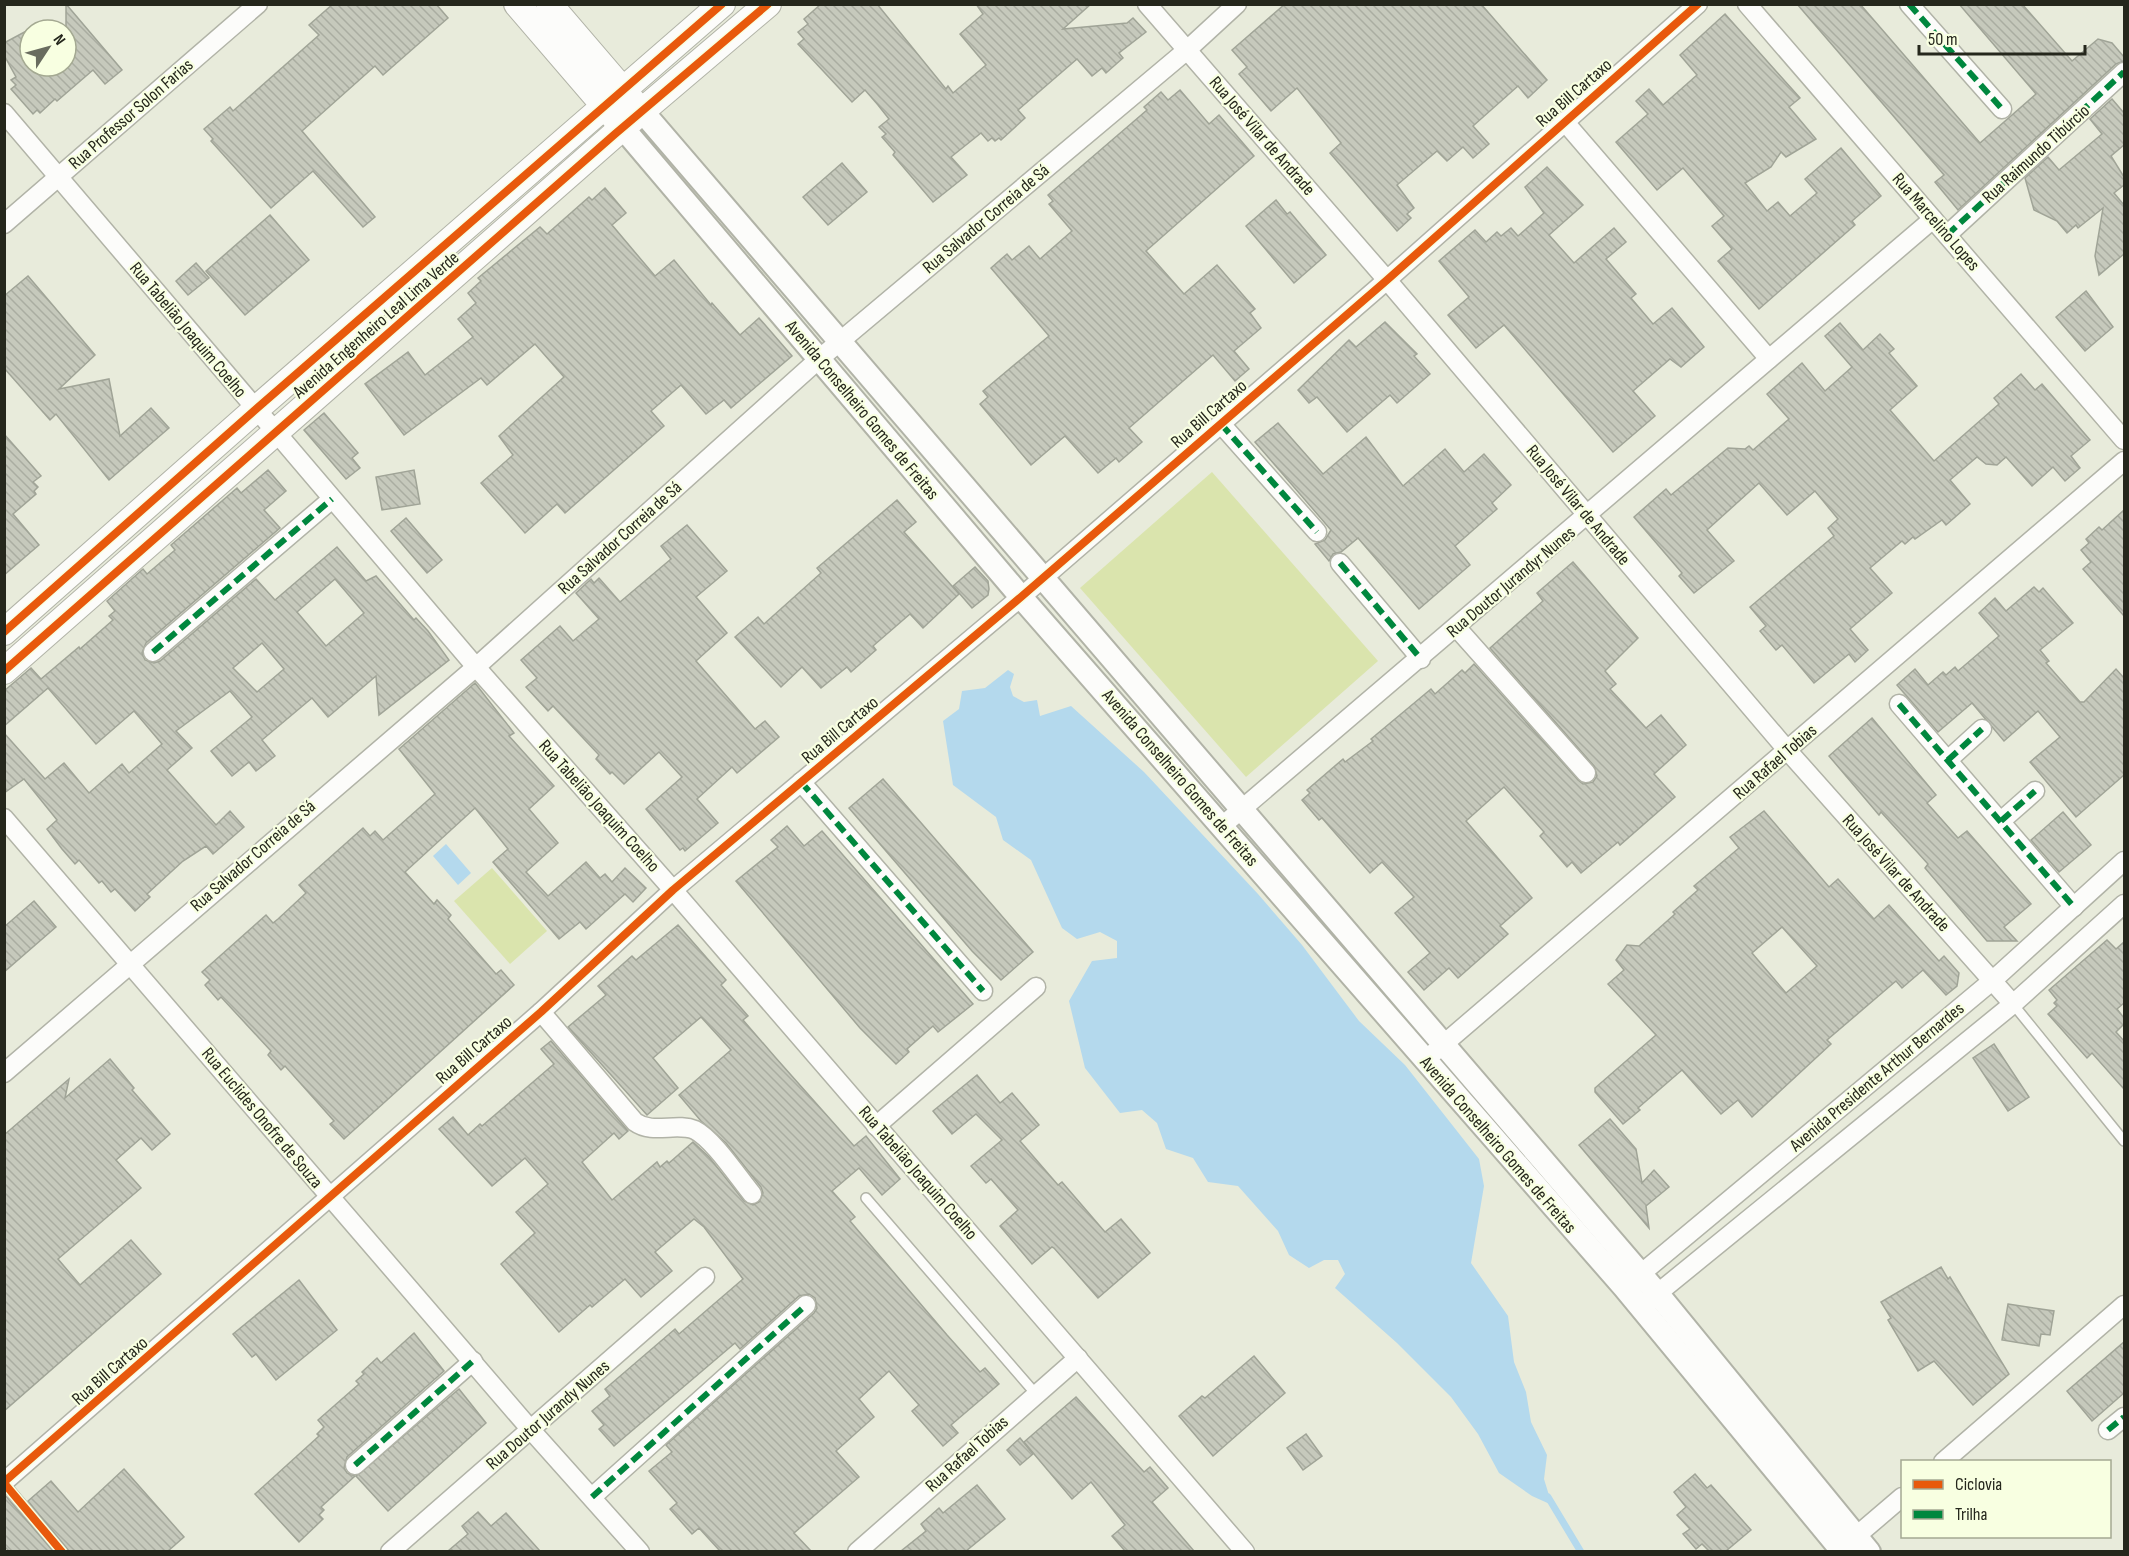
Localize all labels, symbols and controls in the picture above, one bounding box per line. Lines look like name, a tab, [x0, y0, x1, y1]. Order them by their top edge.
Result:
north arrow	[18, 18, 78, 78]
scale bar	[1919, 18, 2086, 56]
text: 50 m	[1928, 29, 1958, 50]
text: N	[49, 31, 69, 49]
street label: Rua Professor Solon Farias	[65, 54, 197, 174]
street label: Rua Bill Cartaxo	[1532, 54, 1616, 132]
street label: Rua José Vilar de Andrade	[1205, 72, 1319, 200]
street label: Rua Raimundo Tibúrcio	[1978, 100, 2094, 208]
street label: Rua Salvador Correia de Sá	[918, 160, 1054, 278]
street label: Rua Marcelino Lopes	[1888, 169, 1984, 275]
street label: Avenida Engenheiro Leal Lima Verde	[288, 247, 463, 404]
street label: Rua Tabelião Joaquim Coelho	[125, 258, 251, 402]
street label: Avenida Conselheiro Gomes de Freitas	[780, 315, 943, 504]
street label: Rua Bill Cartaxo	[1167, 375, 1251, 453]
street label: Rua José Vilar de Andrade	[1522, 441, 1634, 569]
street label: Rua Salvador Correia de Sá	[554, 477, 686, 599]
street label: Rua Doutor Jurandyr Nunes	[1442, 522, 1580, 642]
street label: Avenida Conselheiro Gomes de Freitas	[1097, 685, 1263, 871]
street label: Rua Bill Cartaxo	[797, 692, 883, 768]
street label: Rua Rafael Tobias	[1729, 720, 1821, 804]
street label: Rua Tabelião Joaquim Coelho	[534, 736, 664, 876]
street label: Rua Salvador Correia de Sá	[186, 796, 320, 916]
street label: Rua José Vilar de Andrade	[1838, 810, 1954, 936]
street label: Avenida Presidente Arthur Bernardes	[1785, 998, 1968, 1157]
street label: Rua Bill Cartaxo	[432, 1011, 516, 1089]
street label: Rua Euclides Onofre de Souza	[197, 1044, 327, 1193]
street label: Avenida Conselheiro Gomes de Freitas	[1415, 1052, 1581, 1238]
street label: Rua Tabelião Joaquim Coelho	[854, 1102, 982, 1244]
street label: Rua Bill Cartaxo	[68, 1332, 152, 1410]
street label: Rua Doutor Jurandy Nunes	[482, 1356, 614, 1474]
street label: Rua Rafael Tobias	[921, 1411, 1013, 1497]
legend	[1901, 1460, 2111, 1538]
text: Ciclovia	[1955, 1474, 2002, 1495]
text: Trilha	[1955, 1504, 1988, 1525]

